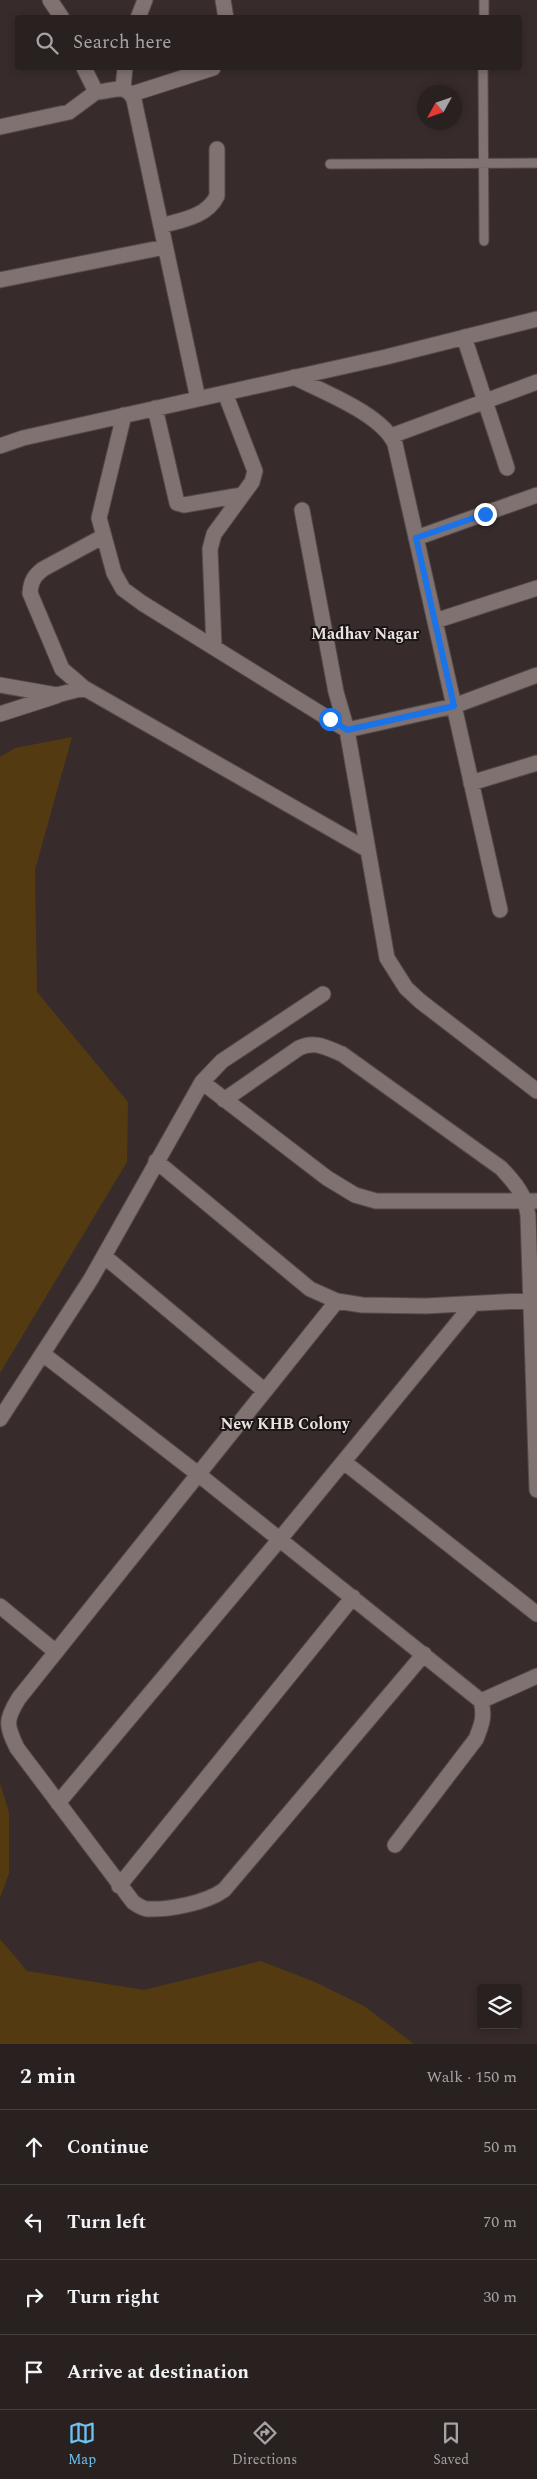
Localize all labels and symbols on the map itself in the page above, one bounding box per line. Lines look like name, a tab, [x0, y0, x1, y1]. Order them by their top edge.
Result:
north arrow	[417, 85, 462, 130]
route end	[474, 503, 497, 526]
district label: Madhav Nagar	[311, 622, 419, 646]
route start	[319, 708, 342, 731]
district label: New KHB Colony	[220, 1412, 351, 1436]

